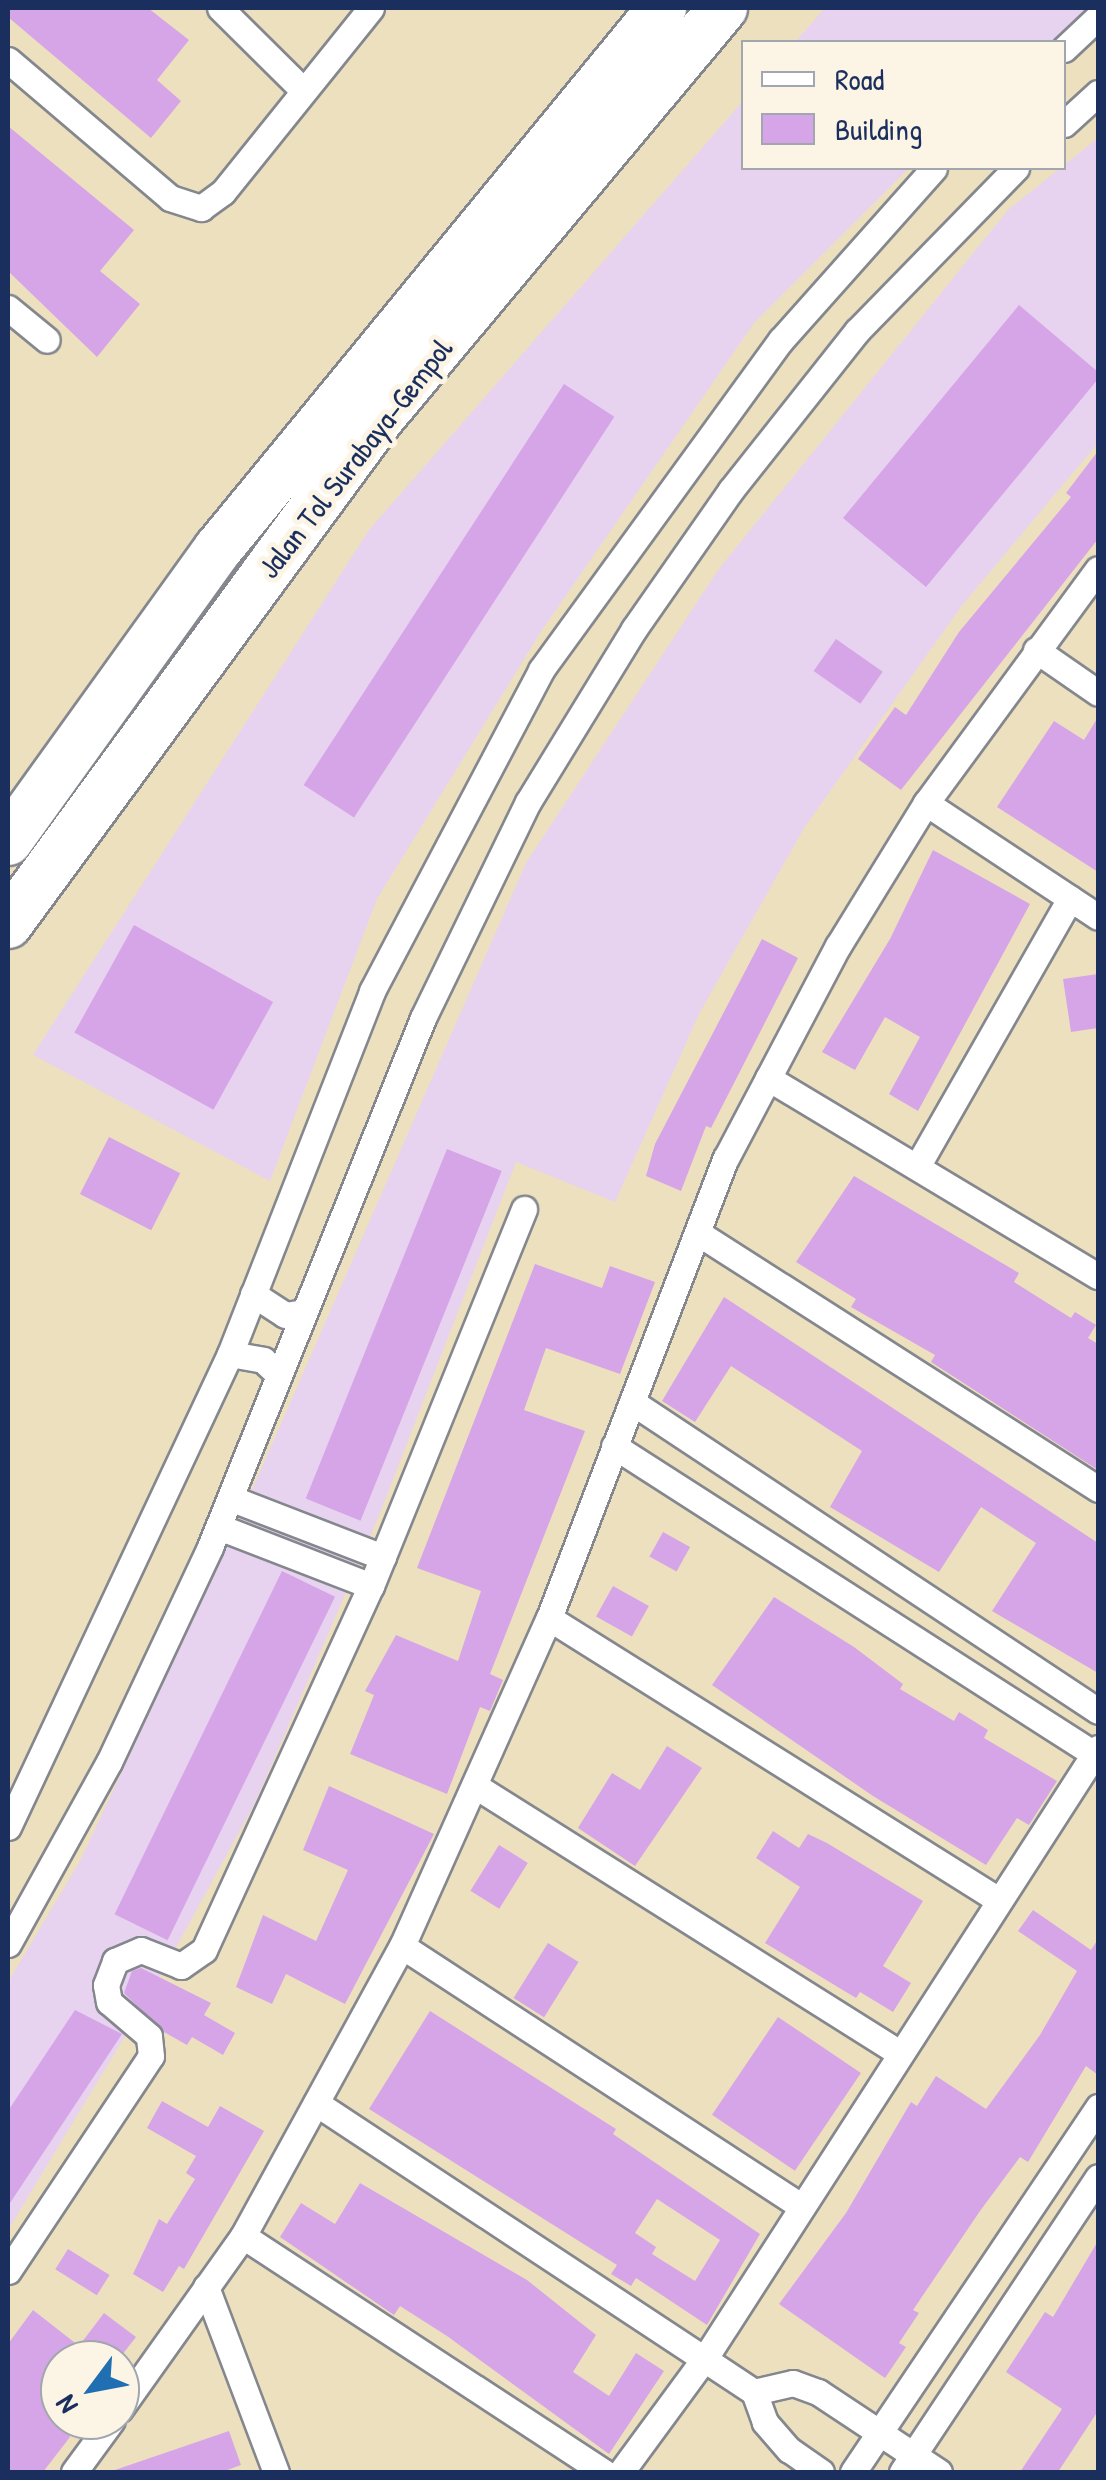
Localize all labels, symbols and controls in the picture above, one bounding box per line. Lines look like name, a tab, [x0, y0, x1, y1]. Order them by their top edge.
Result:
legend	[741, 40, 1066, 170]
text: Road	[835, 59, 884, 99]
text: Building	[835, 109, 922, 149]
street label: Jalan Tol Surabaya–Gempol	[250, 331, 460, 585]
north arrow	[40, 2340, 140, 2440]
text: N	[46, 2388, 86, 2421]

